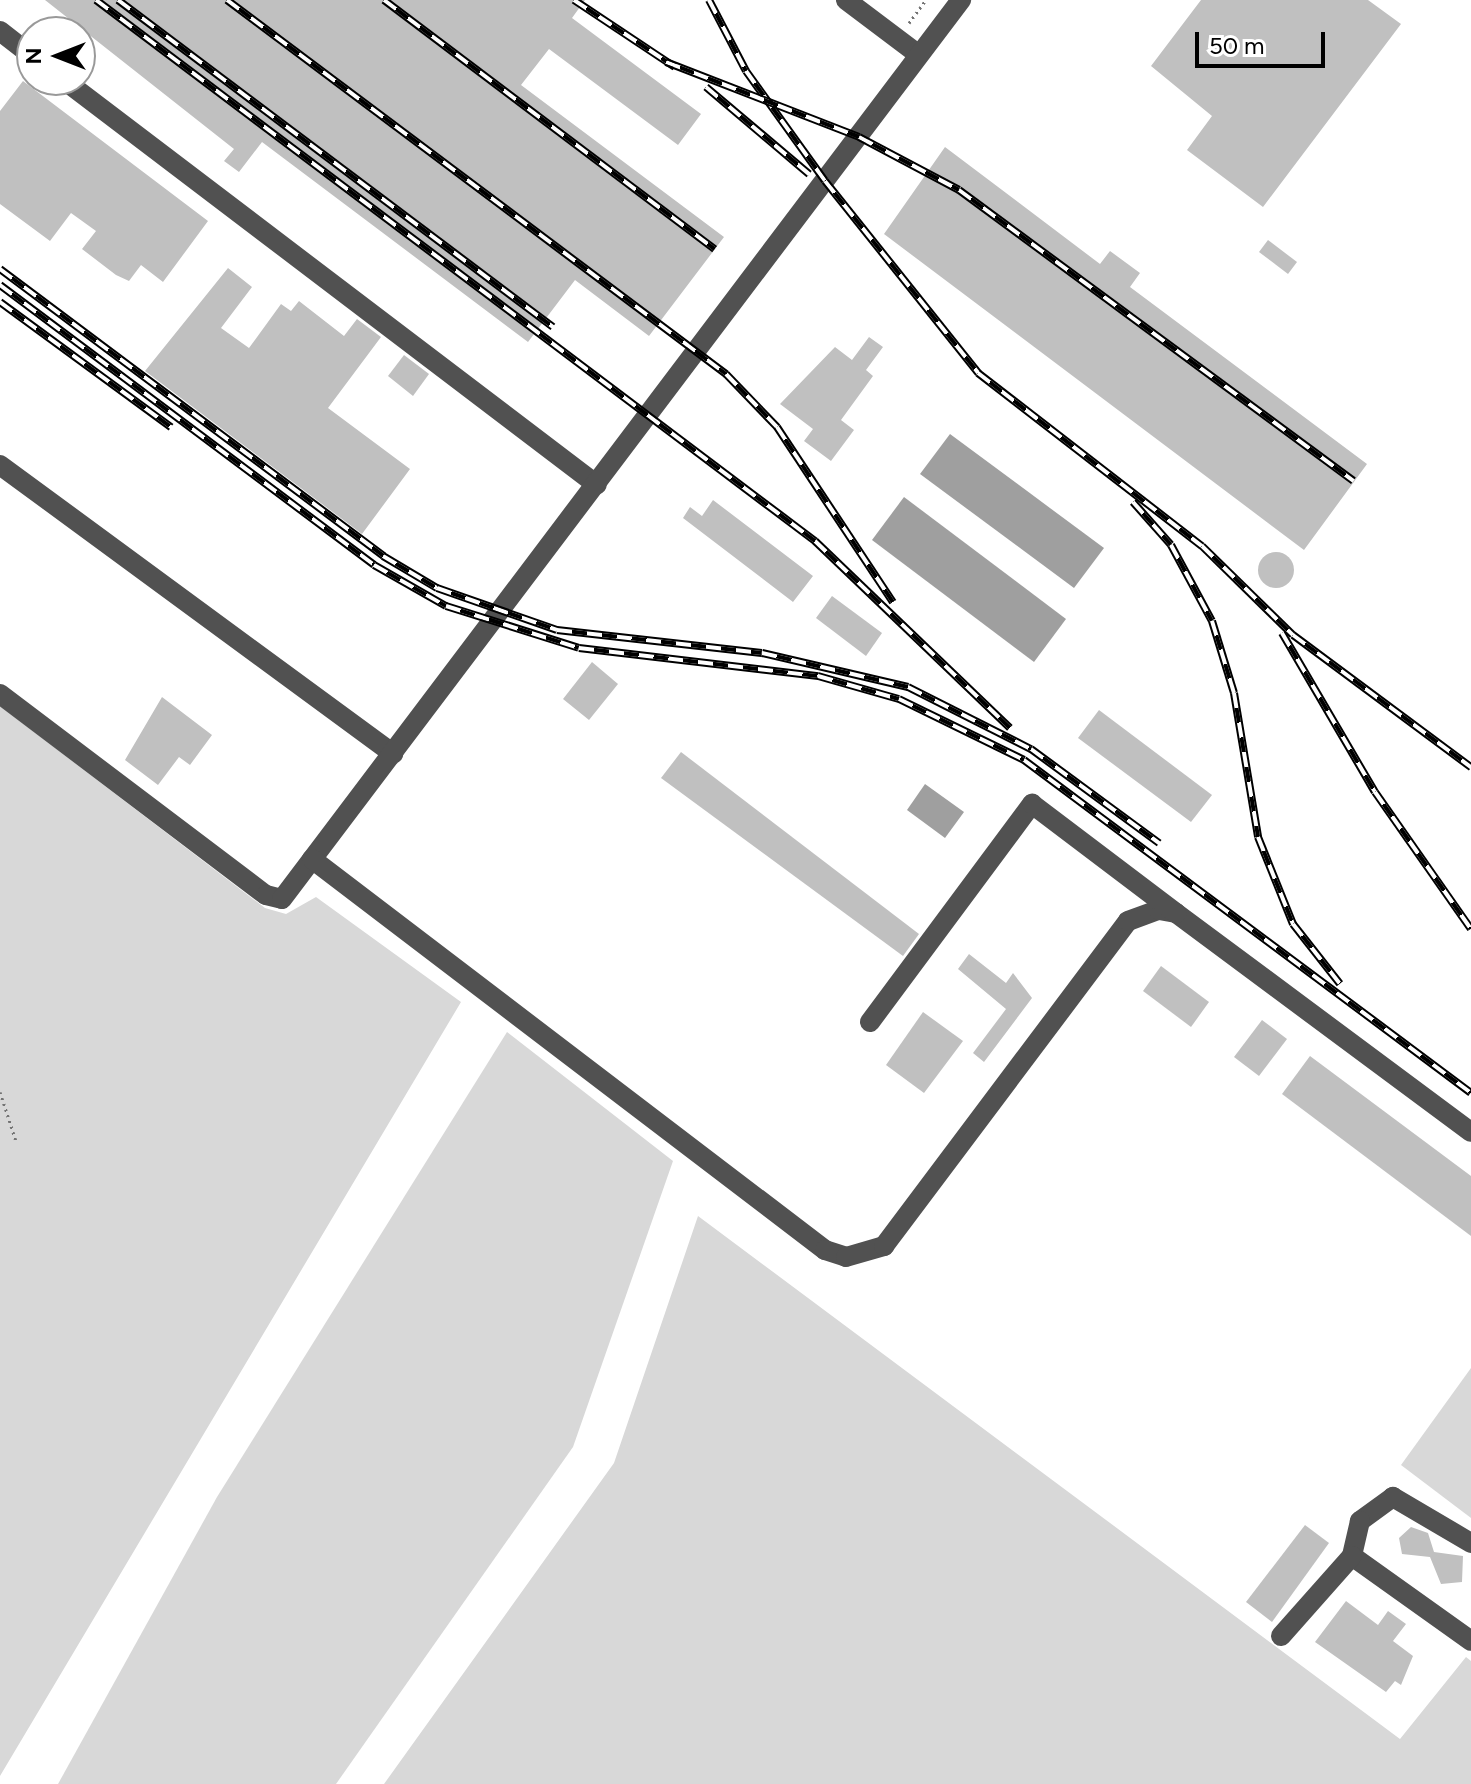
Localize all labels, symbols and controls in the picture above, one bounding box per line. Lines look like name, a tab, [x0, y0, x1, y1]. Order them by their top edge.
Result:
north arrow	[16, 16, 96, 96]
scale bar	[1199, 16, 1329, 66]
text: 50 m	[1209, 31, 1265, 60]
text: N	[20, 48, 47, 65]

